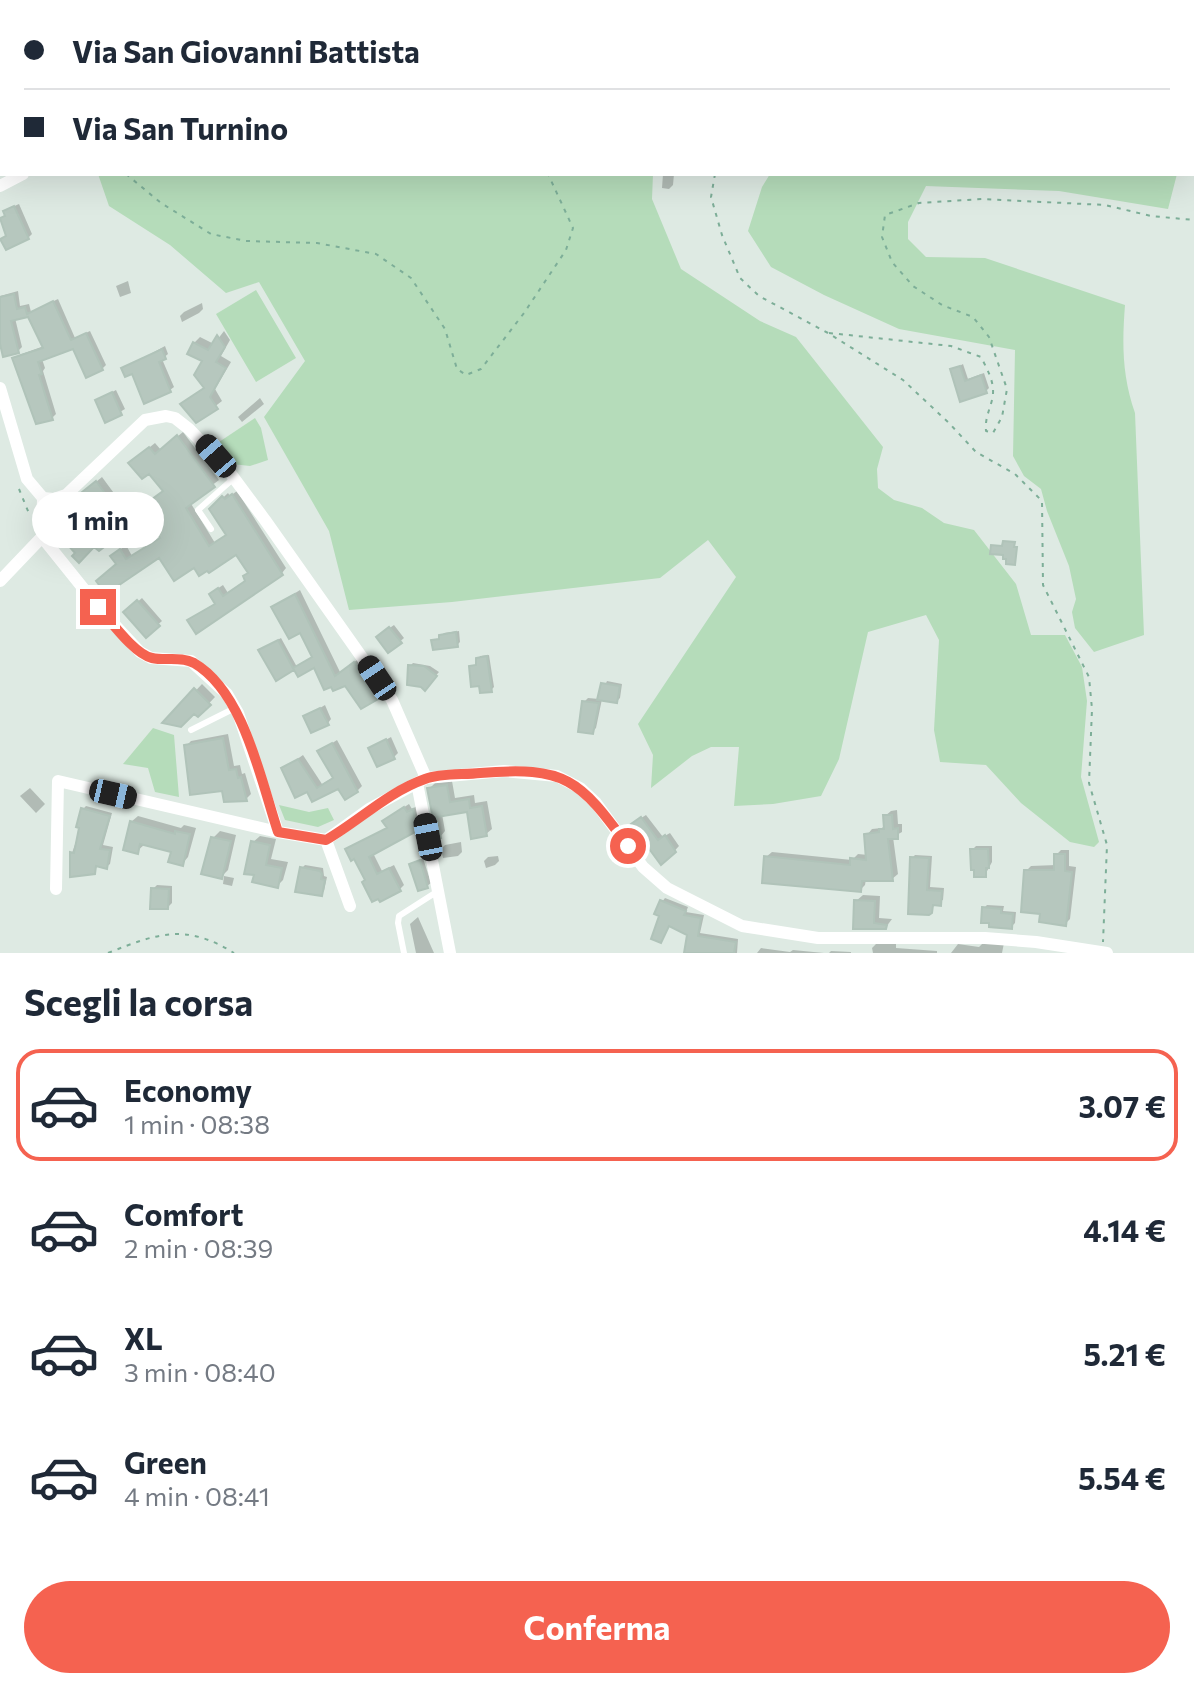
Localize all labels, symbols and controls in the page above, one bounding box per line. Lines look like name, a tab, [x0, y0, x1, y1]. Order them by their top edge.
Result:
text: Via San Giovanni Battista	[72, 32, 420, 69]
text: Via San Turnino	[72, 109, 288, 146]
car	[191, 430, 241, 482]
callout: 1 min	[32, 491, 164, 547]
text: 1 min	[67, 504, 129, 535]
route end	[80, 589, 116, 625]
car	[354, 651, 400, 705]
car	[87, 777, 139, 811]
car	[412, 811, 444, 863]
route start	[610, 828, 646, 864]
text: Scegli la corsa	[24, 979, 253, 1023]
icon: car	[28, 1069, 100, 1141]
text: Economy	[124, 1071, 252, 1108]
text: 3.07 €	[1078, 1087, 1166, 1124]
text: 1 min · 08:38	[124, 1108, 270, 1139]
icon: car	[28, 1193, 100, 1265]
text: Comfort	[124, 1195, 243, 1232]
text: 4.14 €	[1083, 1211, 1166, 1248]
text: 2 min · 08:39	[124, 1232, 273, 1263]
icon: car	[28, 1317, 100, 1389]
text: XL	[124, 1319, 163, 1356]
text: 5.21 €	[1083, 1335, 1166, 1372]
text: 3 min · 08:40	[124, 1356, 276, 1387]
icon: car	[28, 1441, 100, 1513]
text: Green	[124, 1443, 207, 1480]
text: 5.54 €	[1078, 1459, 1166, 1496]
text: 4 min · 08:41	[124, 1480, 270, 1511]
button: Conferma	[24, 1581, 1170, 1673]

